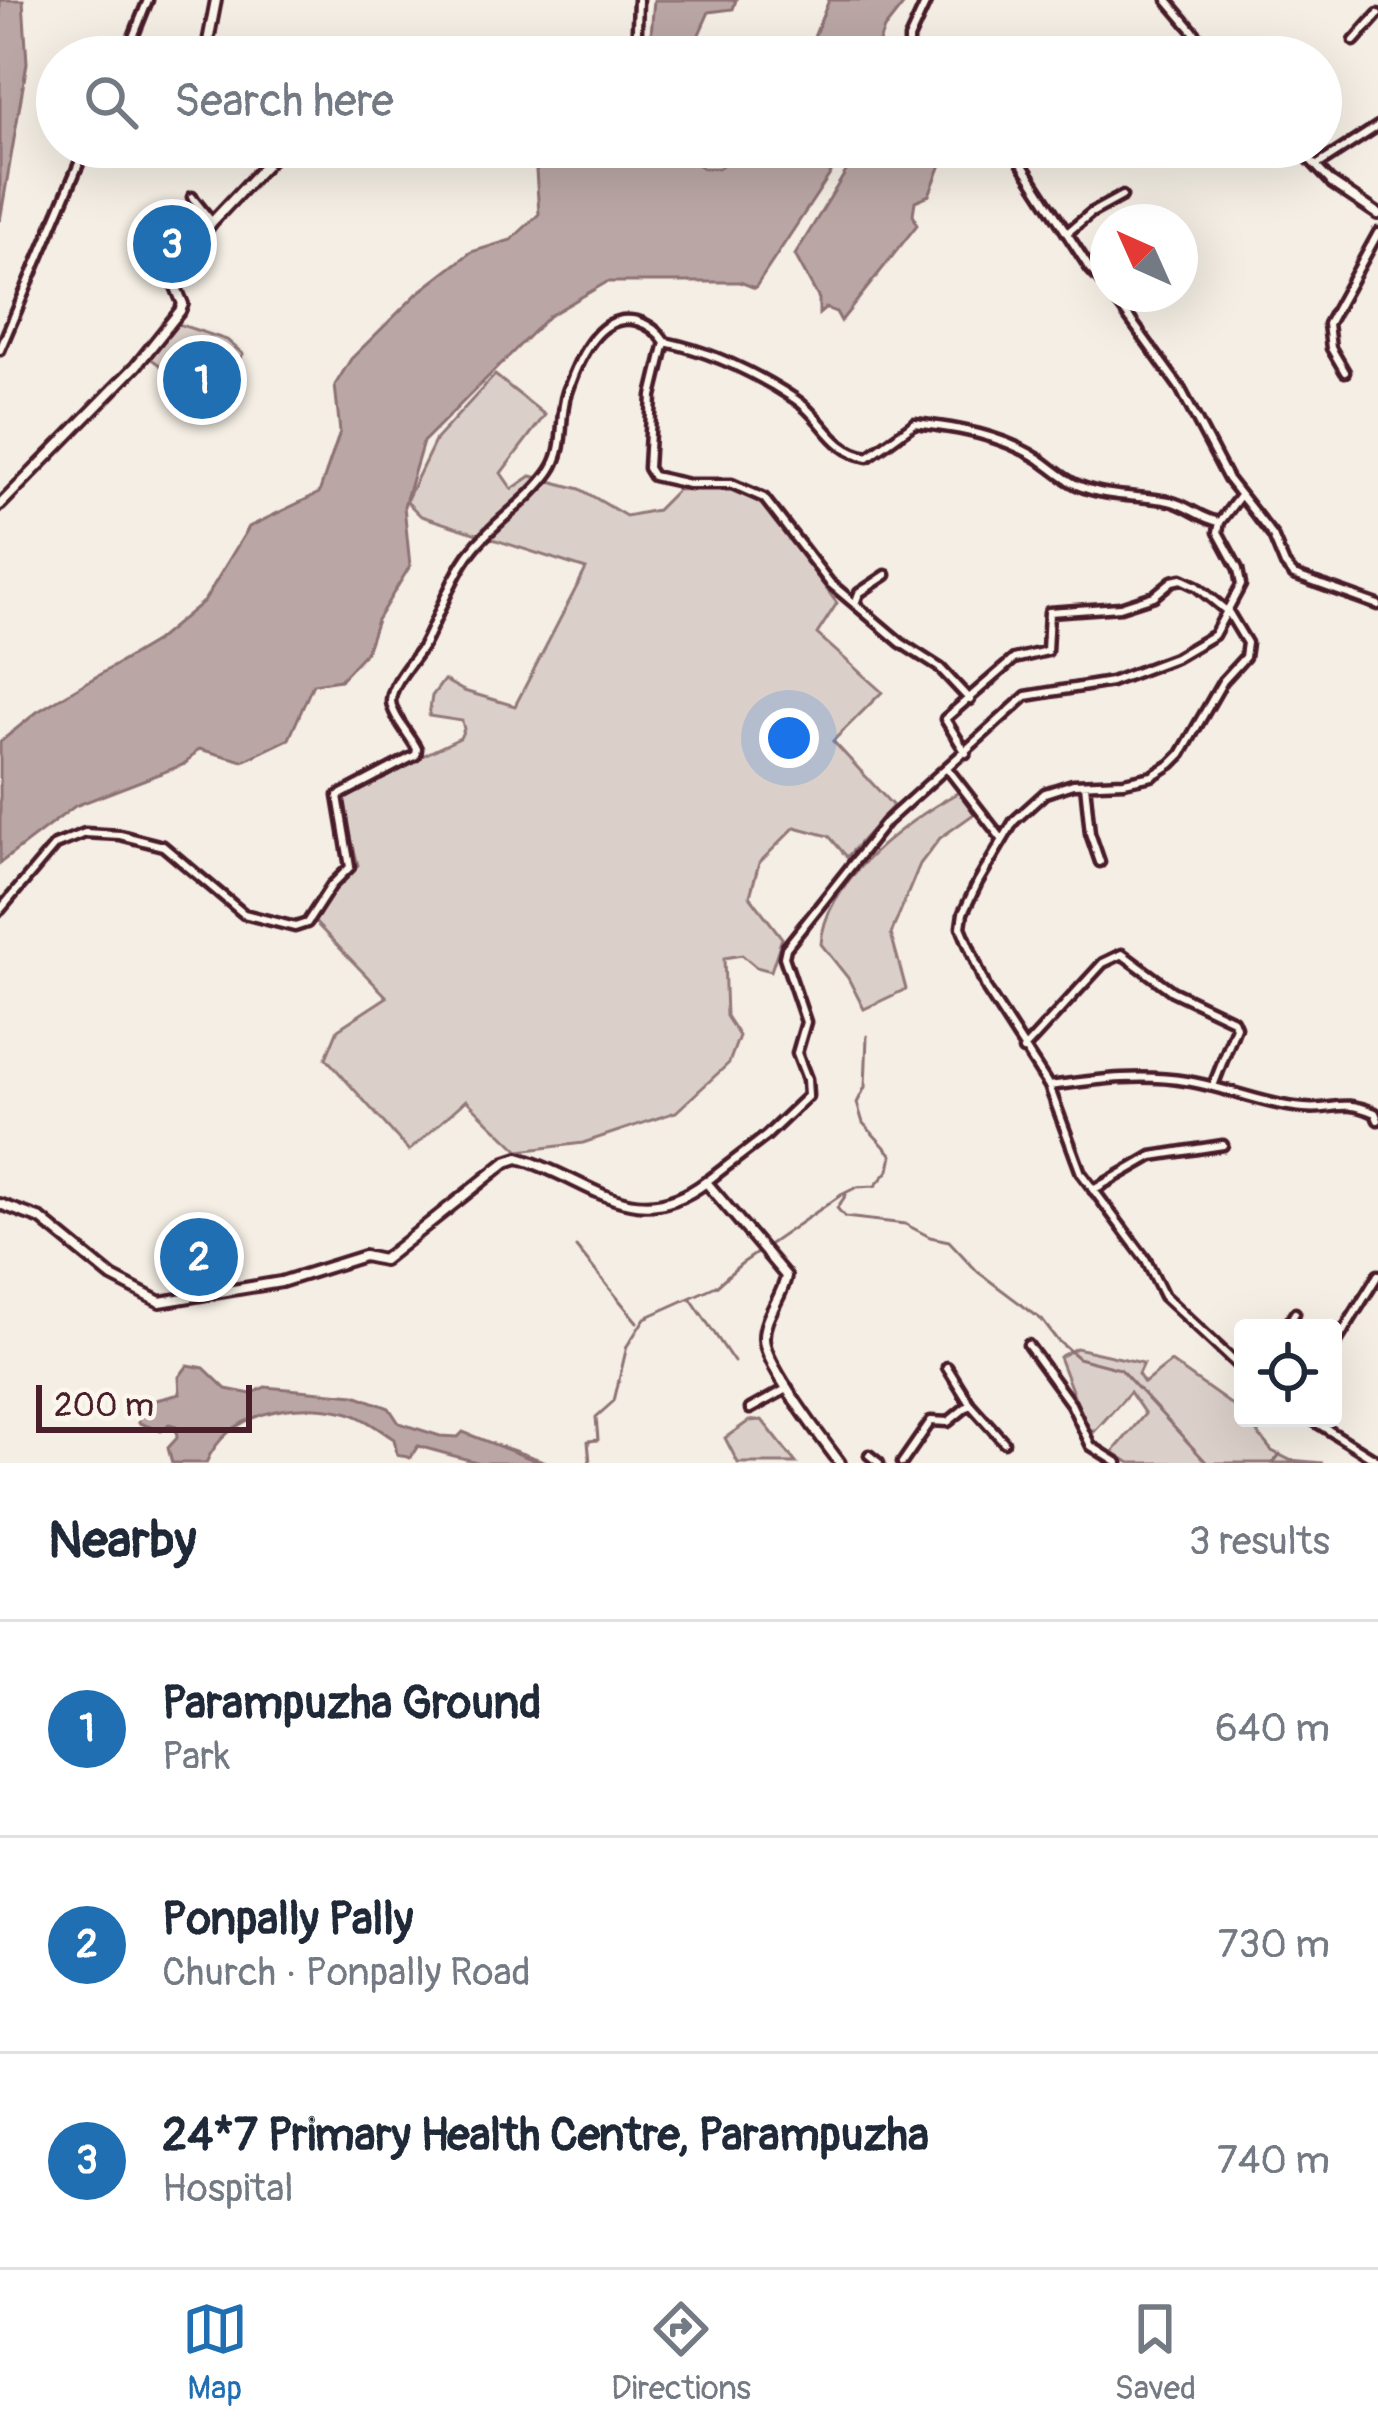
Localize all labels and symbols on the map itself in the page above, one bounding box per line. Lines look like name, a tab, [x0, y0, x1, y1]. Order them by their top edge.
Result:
pin: 3	[133, 199, 211, 289]
north arrow	[1090, 204, 1198, 312]
pin: 1	[163, 335, 241, 425]
your location	[759, 708, 819, 768]
pin: 2	[160, 1212, 238, 1302]
scale bar	[36, 1379, 252, 1432]

